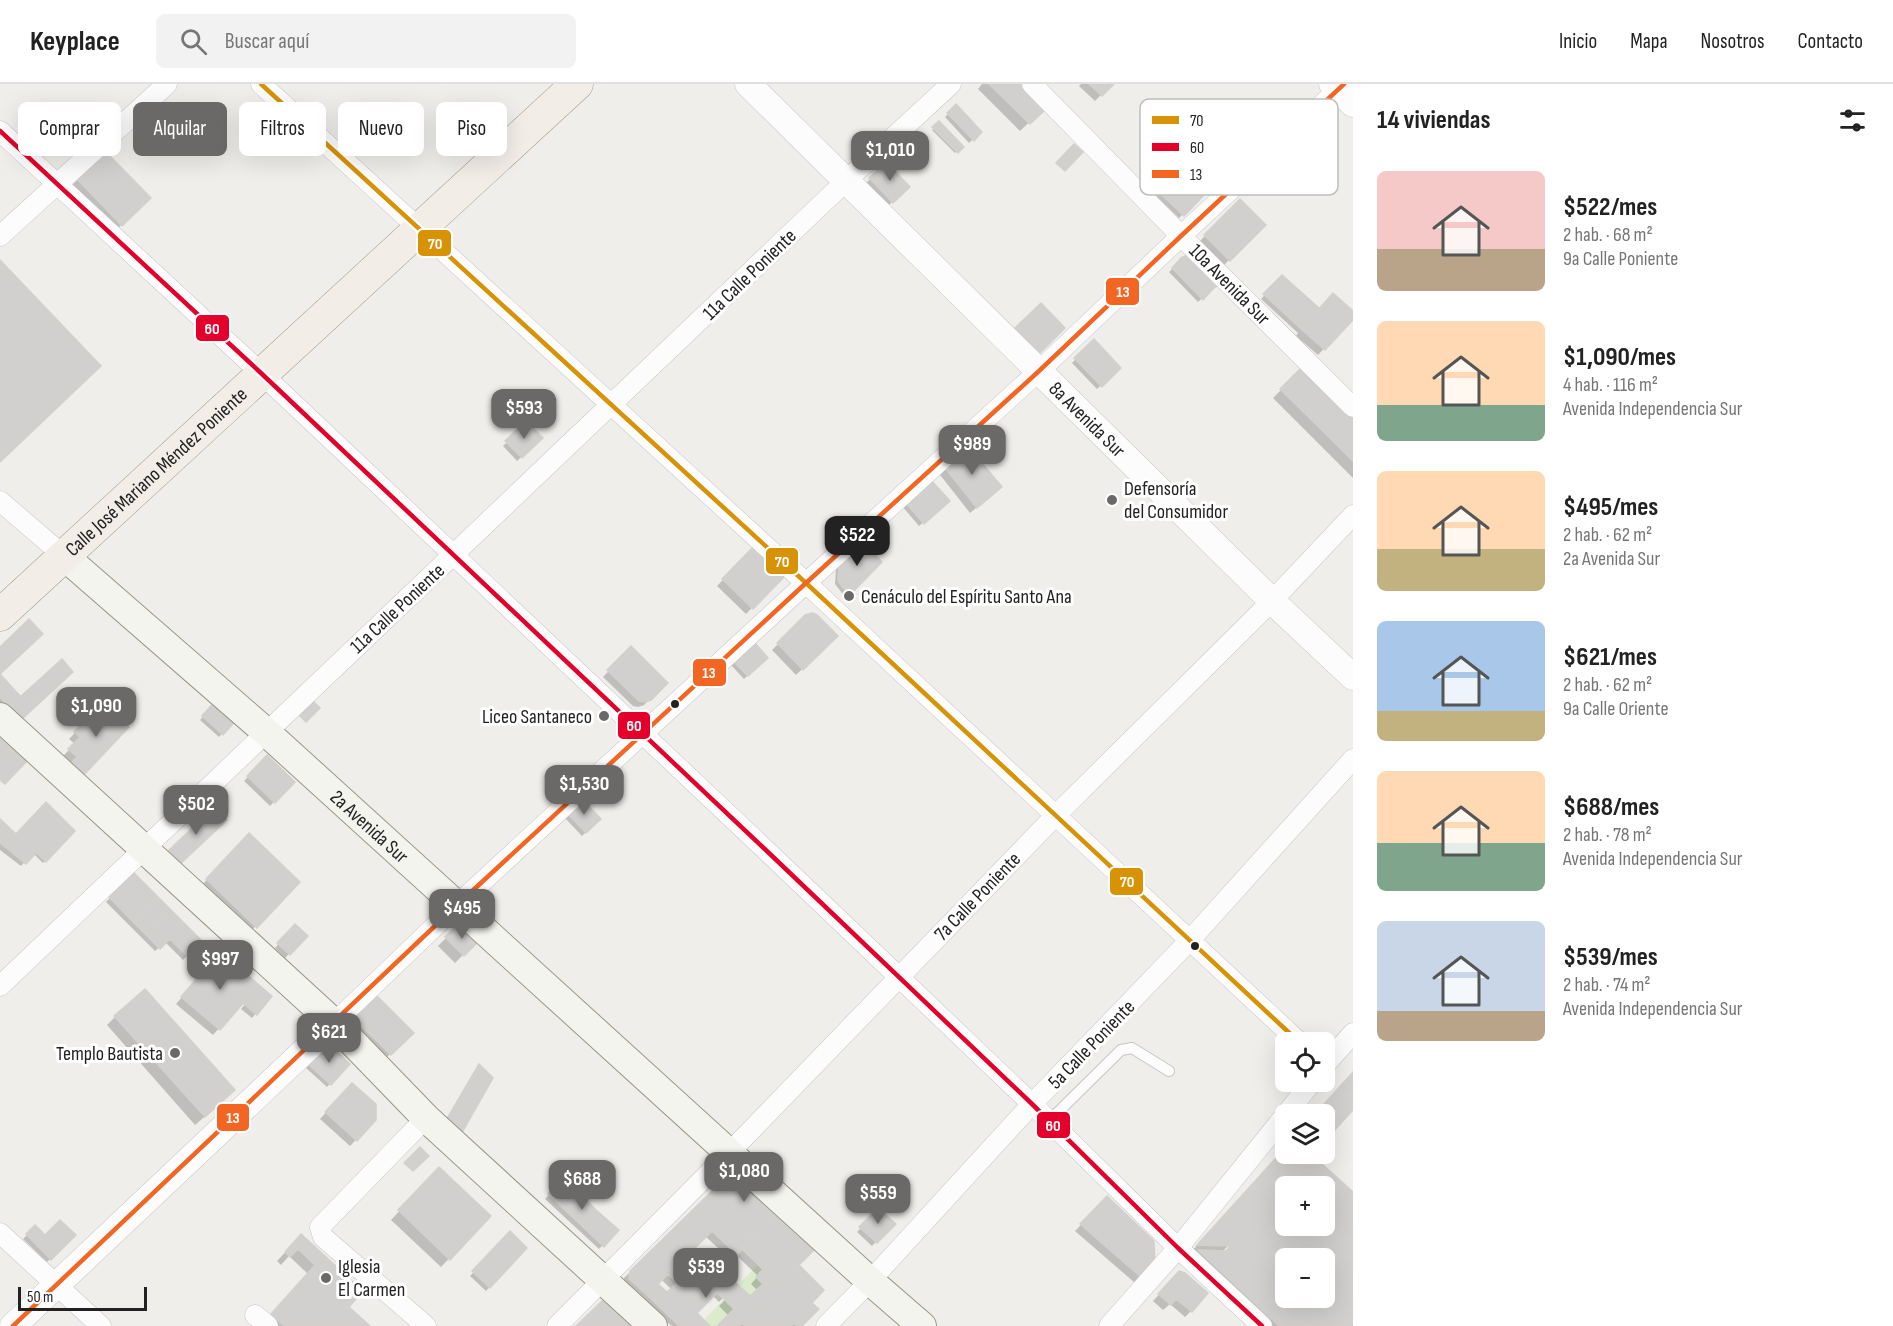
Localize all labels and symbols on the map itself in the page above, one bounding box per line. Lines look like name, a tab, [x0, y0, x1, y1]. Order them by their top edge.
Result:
legend	[1140, 99, 1338, 195]
text: 70	[1190, 112, 1204, 131]
pin: $1,010	[841, 131, 939, 182]
text: 60	[1190, 139, 1204, 158]
text: 13	[1190, 166, 1202, 185]
street label: 11a Calle Poniente	[698, 224, 801, 325]
line badge: 70	[417, 229, 452, 257]
text: 70	[428, 235, 442, 254]
street label: 10a Avenida Sur	[1184, 239, 1275, 330]
line badge: 13	[1105, 277, 1140, 306]
text: 13	[1116, 283, 1130, 302]
line badge: 60	[195, 314, 230, 342]
text: 60	[204, 320, 220, 339]
street label: 8a Avenida Sur	[1044, 377, 1130, 463]
street label: Calle José Mariano Méndez Poniente	[61, 383, 253, 562]
pin: $593	[488, 389, 560, 440]
pin: $989	[936, 425, 1008, 476]
place label: Defensoría del Consumidor	[1124, 477, 1228, 524]
marker: Defensoría del Consumidor	[1105, 493, 1119, 507]
pin: $522	[821, 516, 893, 567]
line badge: 70	[765, 547, 799, 575]
text: 70	[775, 553, 789, 572]
street label: 11a Calle Poniente	[345, 559, 450, 659]
place label: Cenáculo del Espíritu Santo Ana	[861, 585, 1072, 609]
marker: Cenáculo del Espíritu Santo Ana	[842, 589, 856, 603]
line badge: 13	[692, 658, 727, 687]
text: 13	[702, 664, 716, 683]
pin: $1,090	[47, 687, 145, 738]
unlabelled marker	[669, 698, 681, 710]
place label: Liceo Santaneco	[482, 705, 592, 729]
marker: Liceo Santaneco	[597, 709, 611, 723]
line badge: 60	[617, 711, 651, 740]
text: 60	[626, 717, 642, 736]
pin: $1,530	[535, 765, 633, 816]
pin: $502	[160, 785, 232, 836]
street label: 2a Avenida Sur	[325, 785, 413, 869]
street label: 7a Calle Poniente	[929, 847, 1026, 946]
line badge: 70	[1109, 867, 1144, 896]
text: 70	[1120, 873, 1134, 892]
pin: $495	[426, 889, 498, 940]
pin: $997	[184, 940, 256, 991]
unlabelled marker	[1189, 940, 1201, 952]
street label: 5a Calle Poniente	[1043, 995, 1140, 1094]
pin: $621	[293, 1013, 365, 1064]
place label: Templo Bautista	[56, 1042, 163, 1066]
marker: Templo Bautista	[168, 1046, 182, 1060]
line badge: 13	[216, 1103, 250, 1132]
text: 13	[226, 1109, 240, 1128]
line badge: 60	[1036, 1111, 1071, 1139]
text: 60	[1045, 1117, 1061, 1136]
pin: $1,080	[695, 1152, 793, 1203]
pin: $688	[546, 1160, 618, 1211]
pin: $559	[842, 1174, 914, 1225]
pin: $539	[670, 1248, 742, 1299]
place label: Iglesia El Carmen	[338, 1255, 405, 1302]
marker: Iglesia El Carmen	[319, 1271, 333, 1285]
scale bar	[18, 1284, 147, 1312]

